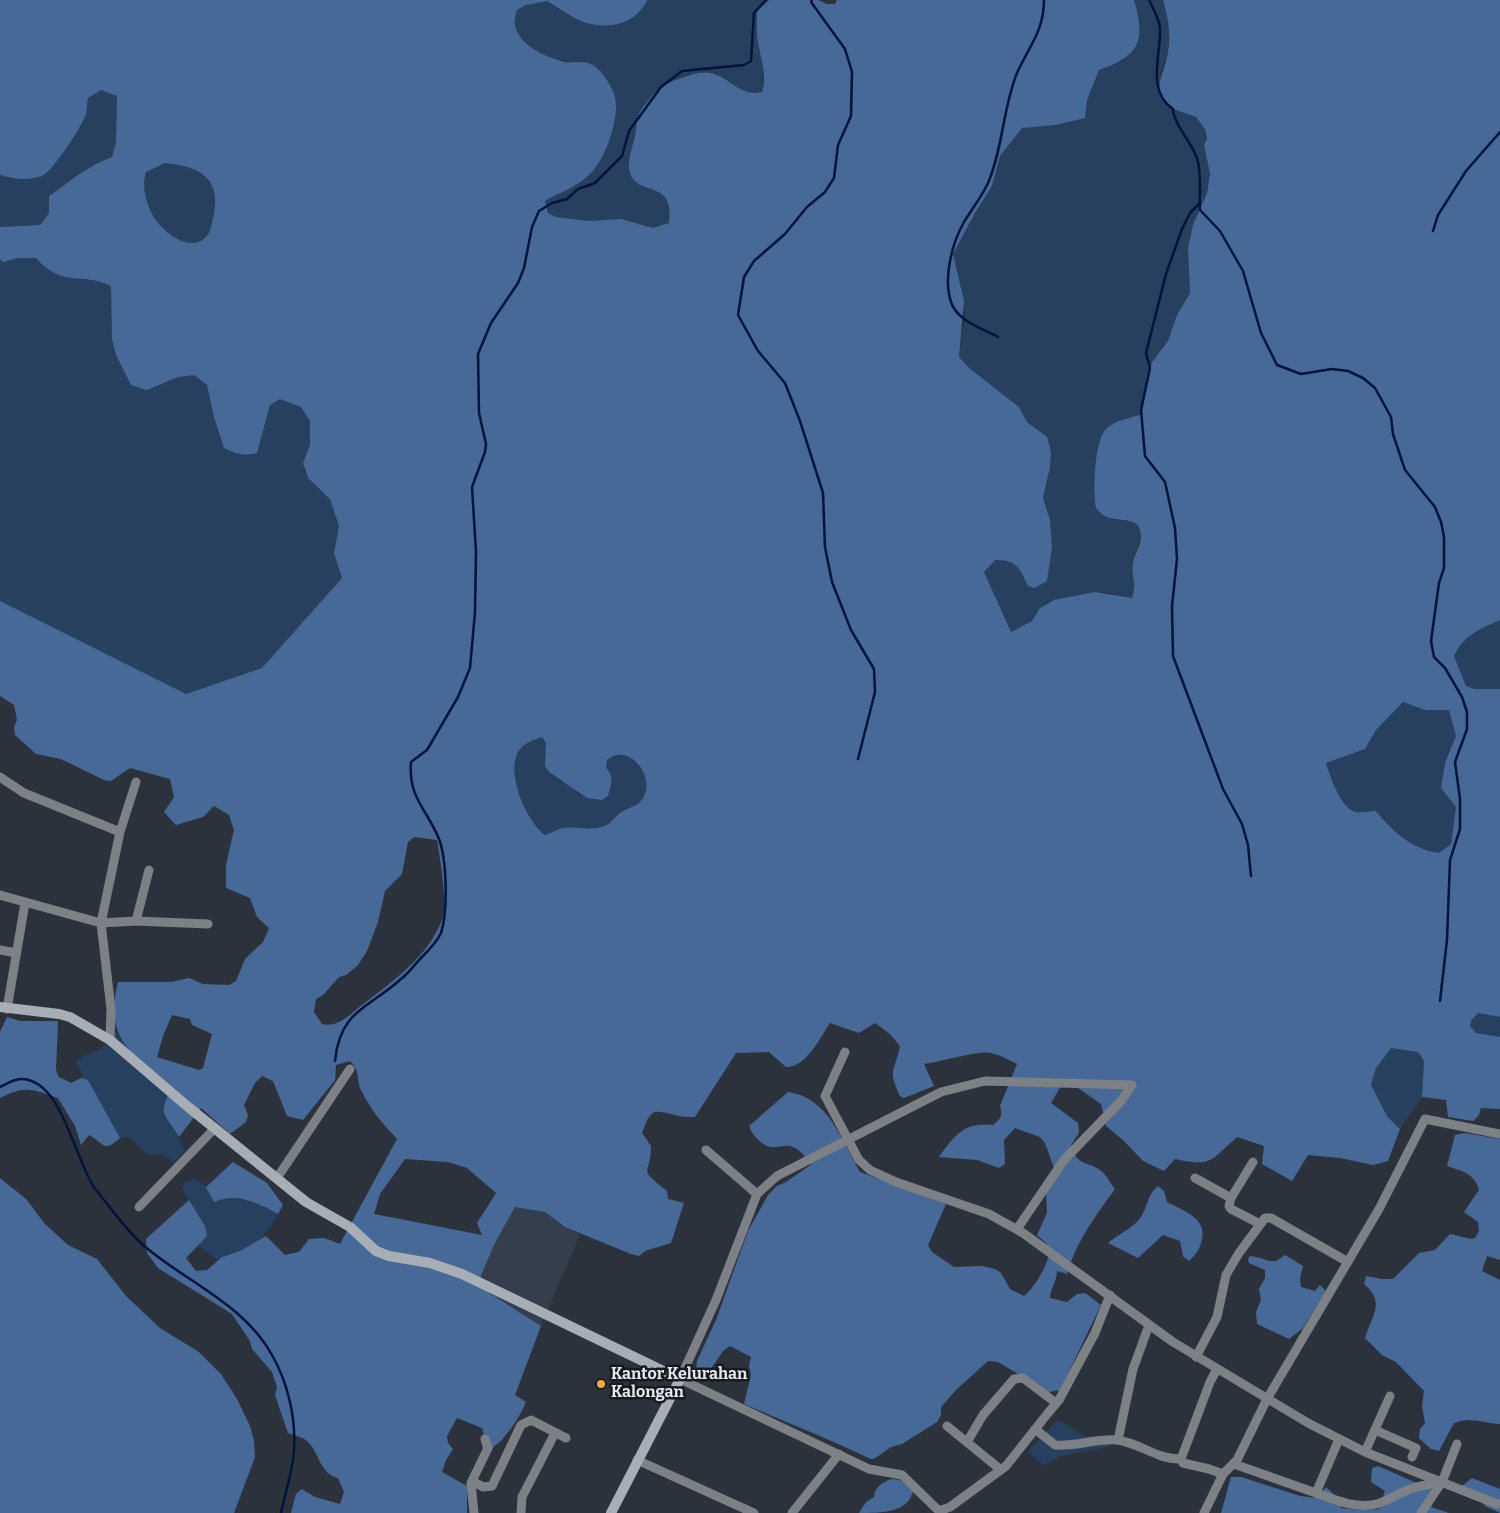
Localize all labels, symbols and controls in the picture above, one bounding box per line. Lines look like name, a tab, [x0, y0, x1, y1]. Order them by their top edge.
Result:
place label: Kantor Kelurahan Kalongan	[611, 1365, 747, 1403]
marker: Kantor Kelurahan Kalongan	[595, 1378, 607, 1390]

